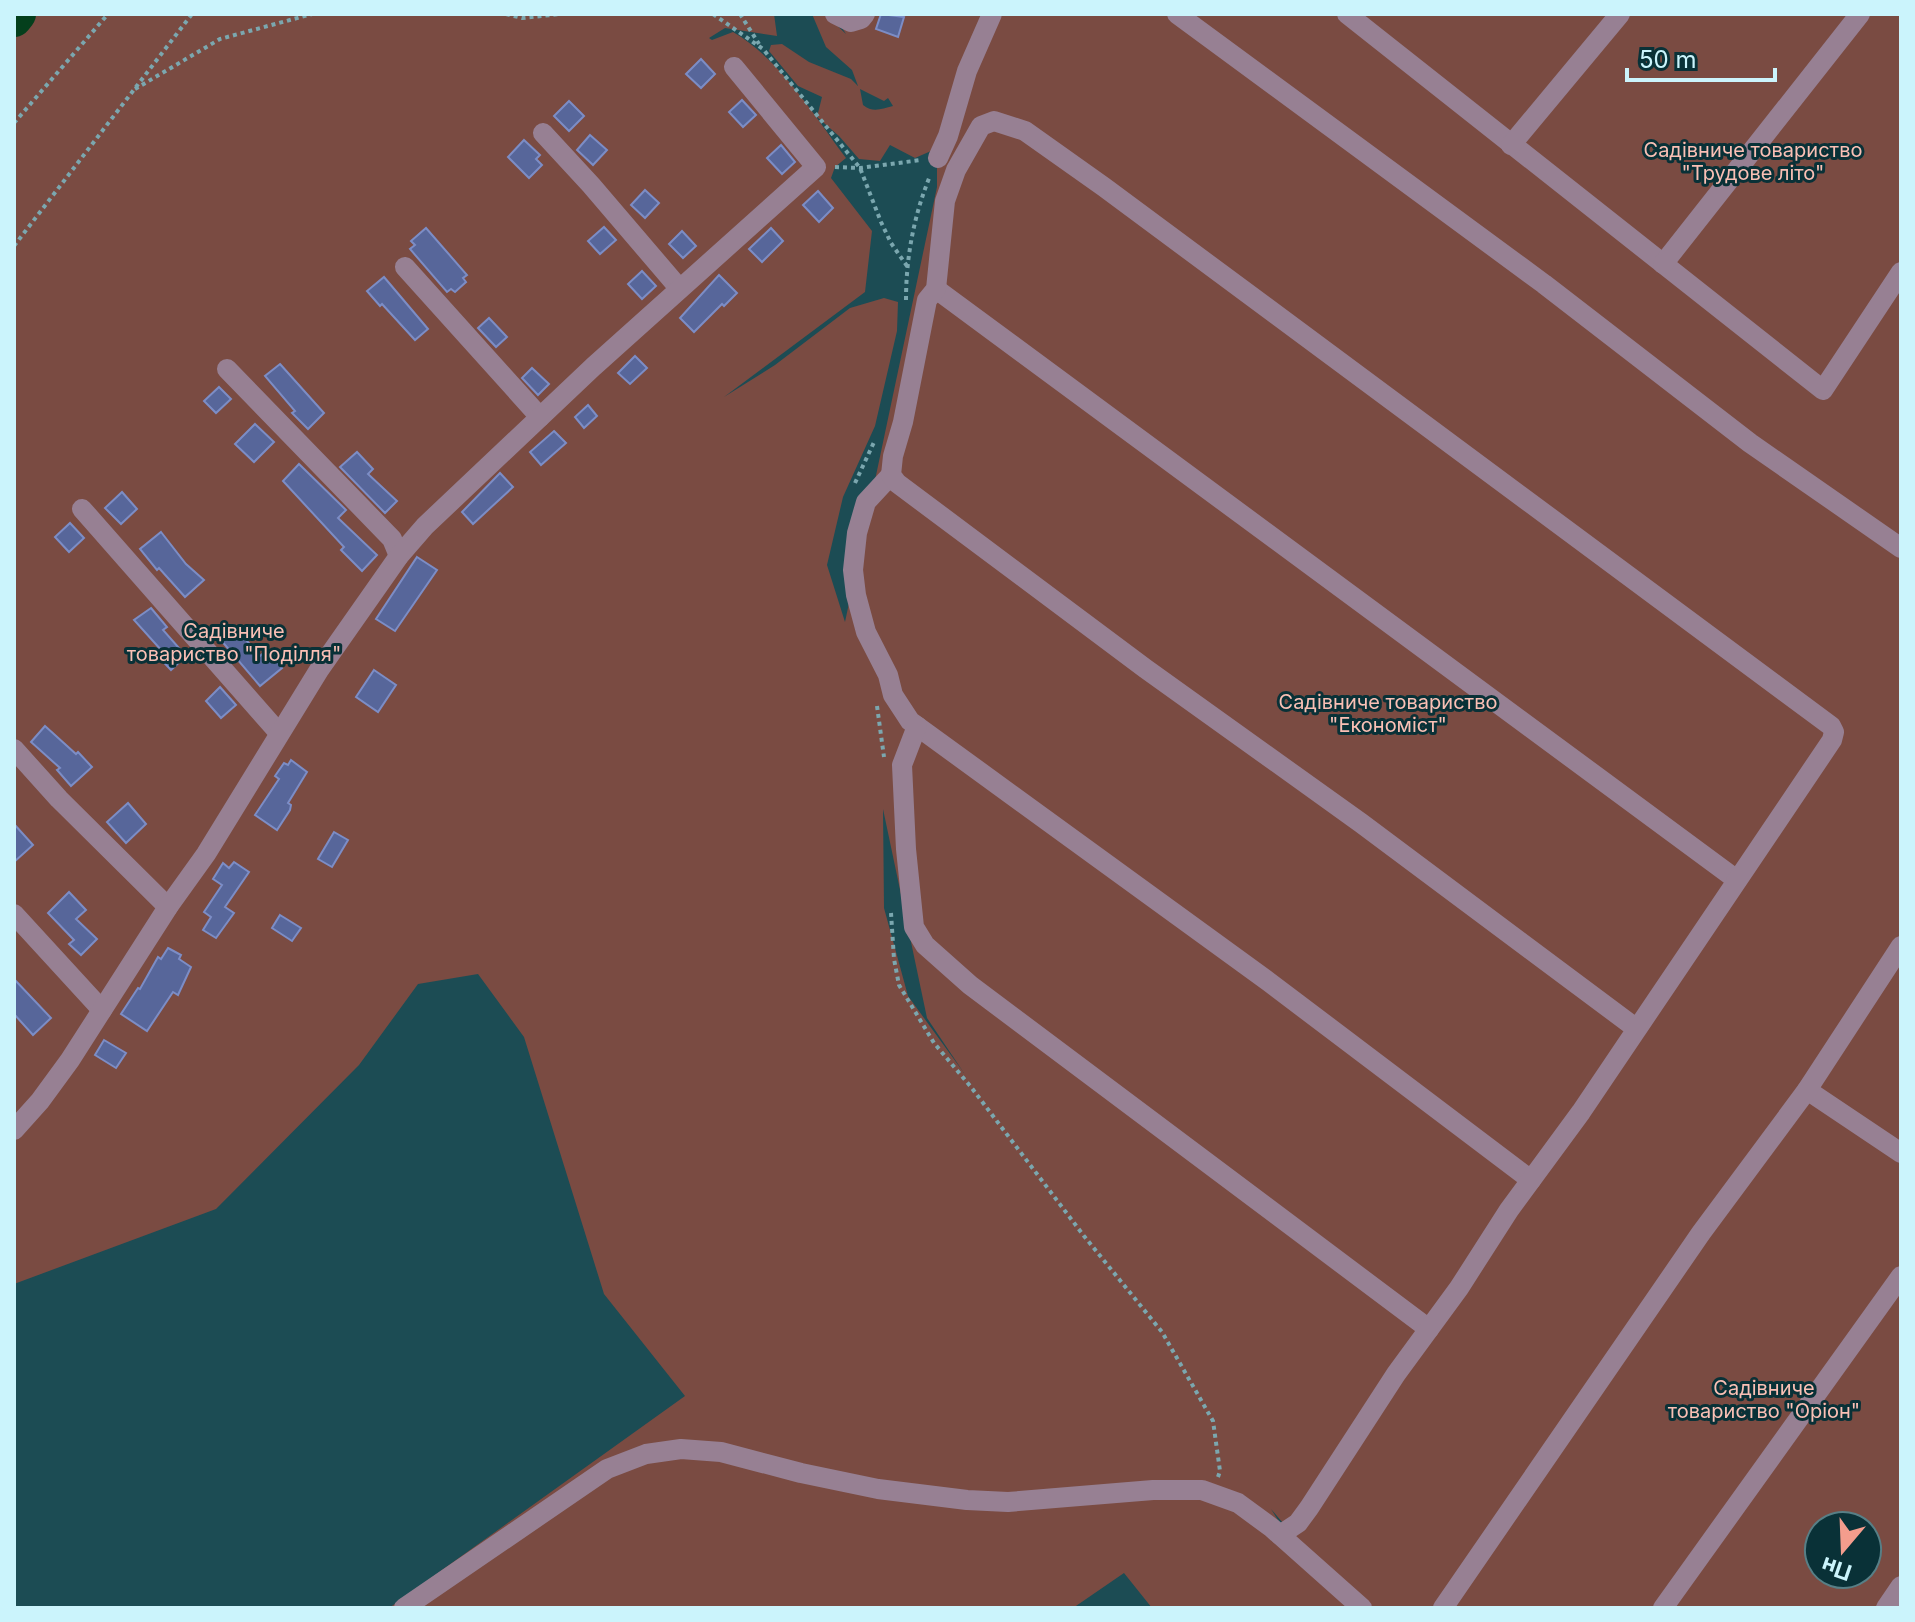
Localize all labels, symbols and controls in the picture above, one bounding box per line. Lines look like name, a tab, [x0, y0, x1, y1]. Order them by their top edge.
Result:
scale bar	[1627, 32, 1775, 82]
text: 50 m	[1639, 45, 1697, 74]
park label: Садівниче товариство "Трудове літо"	[1644, 138, 1862, 185]
park label: Садівниче товариство "Поділля"	[127, 619, 341, 666]
park label: Садівниче товариство "Економіст"	[1279, 690, 1497, 737]
park label: Садівниче товариство "Оріон"	[1668, 1376, 1860, 1423]
north arrow	[1803, 1510, 1883, 1590]
text: Пн	[1818, 1552, 1855, 1586]

